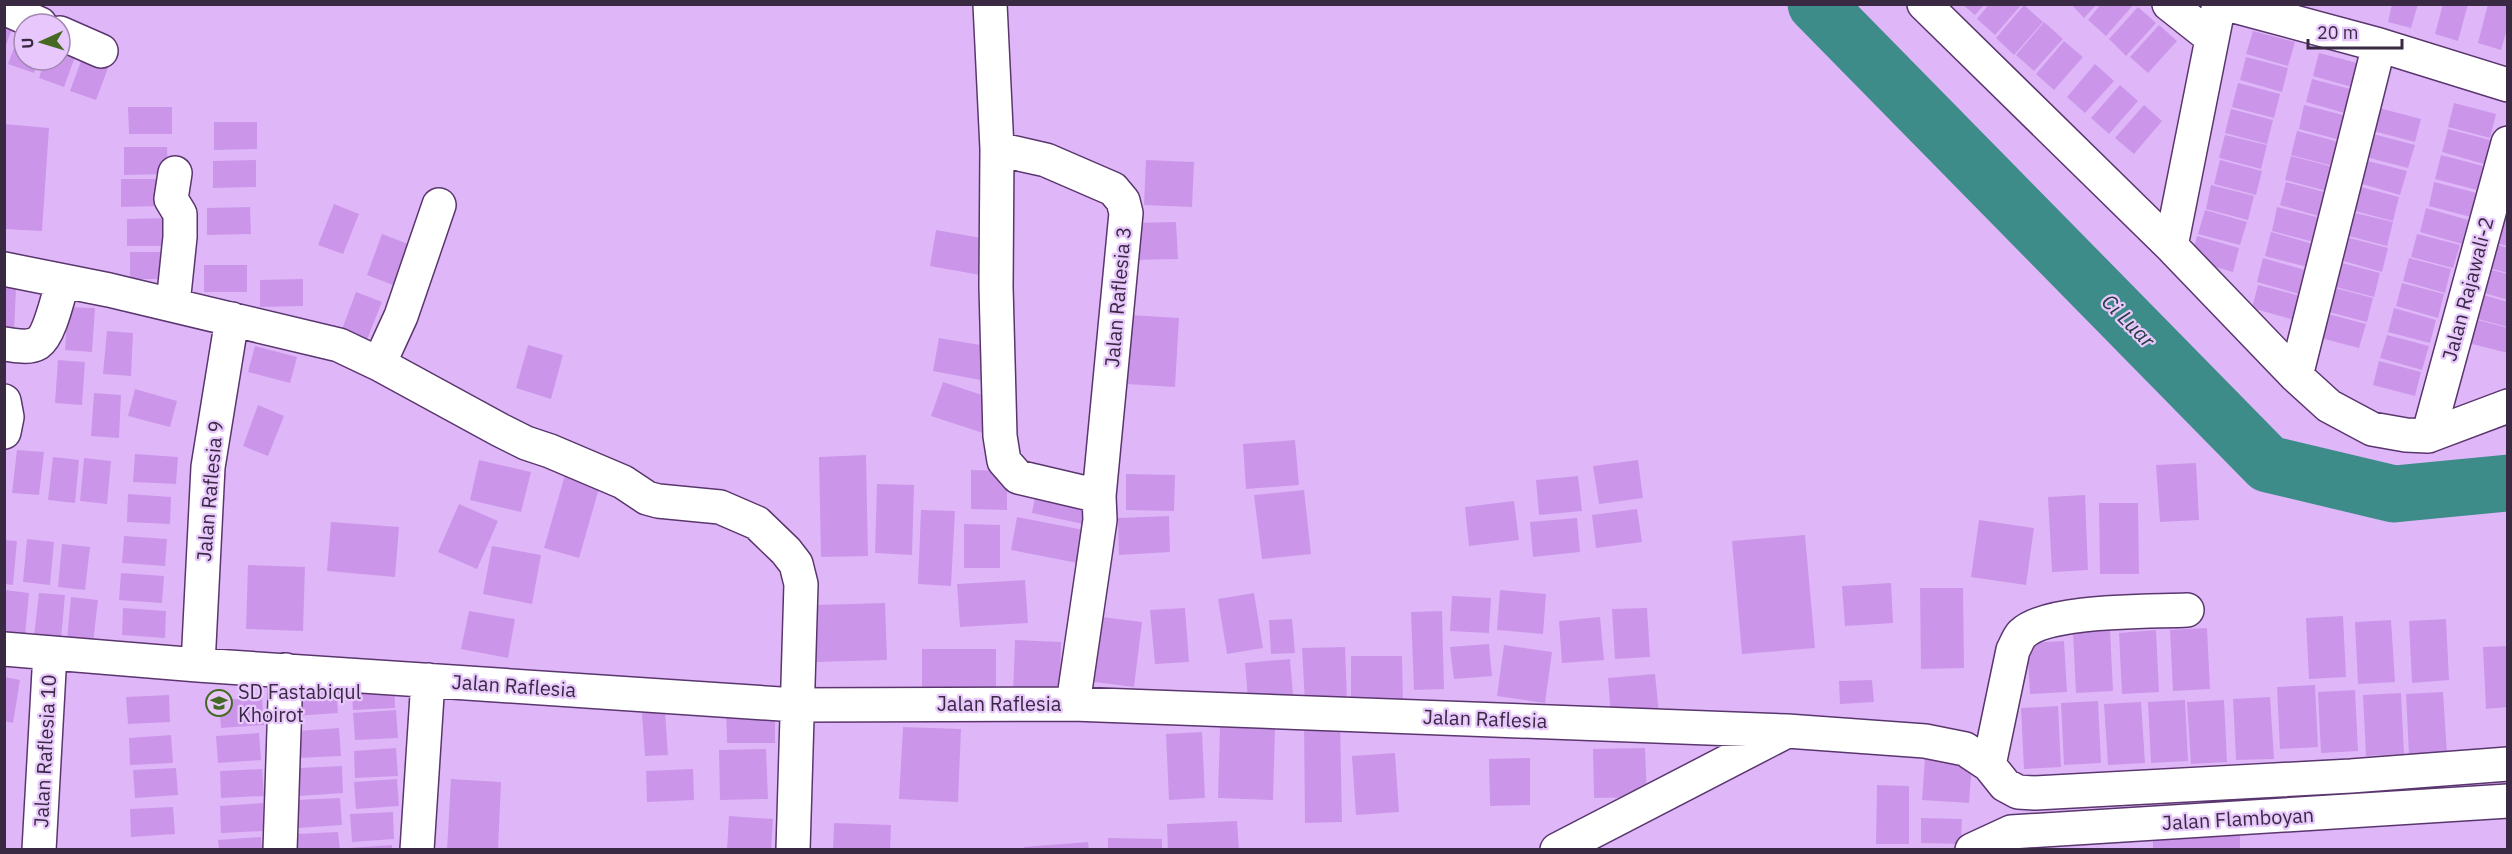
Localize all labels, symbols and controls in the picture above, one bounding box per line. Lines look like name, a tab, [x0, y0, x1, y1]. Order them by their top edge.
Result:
north arrow	[12, 12, 72, 72]
scale bar	[2308, 12, 2402, 50]
text: 20 m	[2317, 21, 2359, 44]
text: U	[17, 37, 37, 49]
street label: Jalan Rajawali-2	[2435, 214, 2500, 364]
street label: Jalan Raflesia 3	[1098, 225, 1137, 369]
water label: Ci Luar	[2096, 287, 2162, 354]
street label: Jalan Raflesia 9	[190, 419, 229, 563]
street label: Jalan Raflesia	[451, 668, 577, 703]
street label: Jalan Raflesia 10	[27, 674, 62, 828]
place label: SD Fastabiqul Khoirot	[238, 678, 361, 728]
school or university icon: SD Fastabiqul Khoirot	[204, 688, 234, 718]
street label: Jalan Raflesia	[937, 690, 1062, 717]
street label: Jalan Raflesia	[1422, 703, 1548, 734]
street label: Jalan Flamboyan	[2161, 801, 2315, 836]

